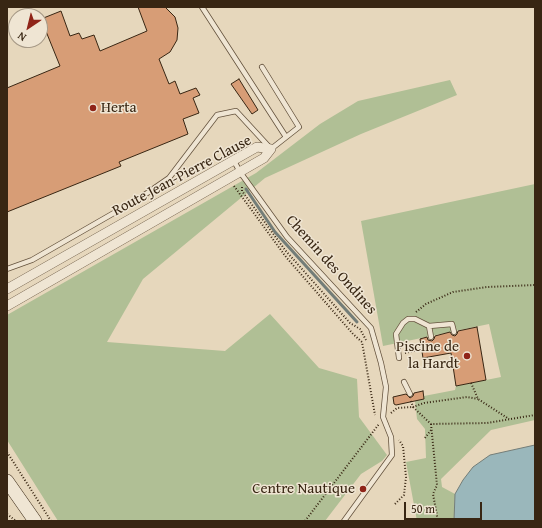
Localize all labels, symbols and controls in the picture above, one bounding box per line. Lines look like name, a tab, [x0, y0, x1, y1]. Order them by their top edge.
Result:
north arrow	[8, 8, 48, 48]
text: N	[14, 28, 29, 46]
place label: Herta	[101, 99, 137, 117]
marker: Herta	[88, 103, 98, 113]
street label: Route Jean-Pierre Clause	[109, 132, 255, 220]
street label: Chemin des Ondines	[282, 212, 380, 318]
place label: Piscine de la Hardt	[396, 338, 459, 373]
marker: Piscine de la Hardt	[462, 351, 472, 361]
place label: Centre Nautique	[252, 480, 355, 498]
marker: Centre Nautique	[358, 484, 368, 494]
scale bar	[406, 494, 484, 520]
text: 50 m	[411, 500, 435, 517]

